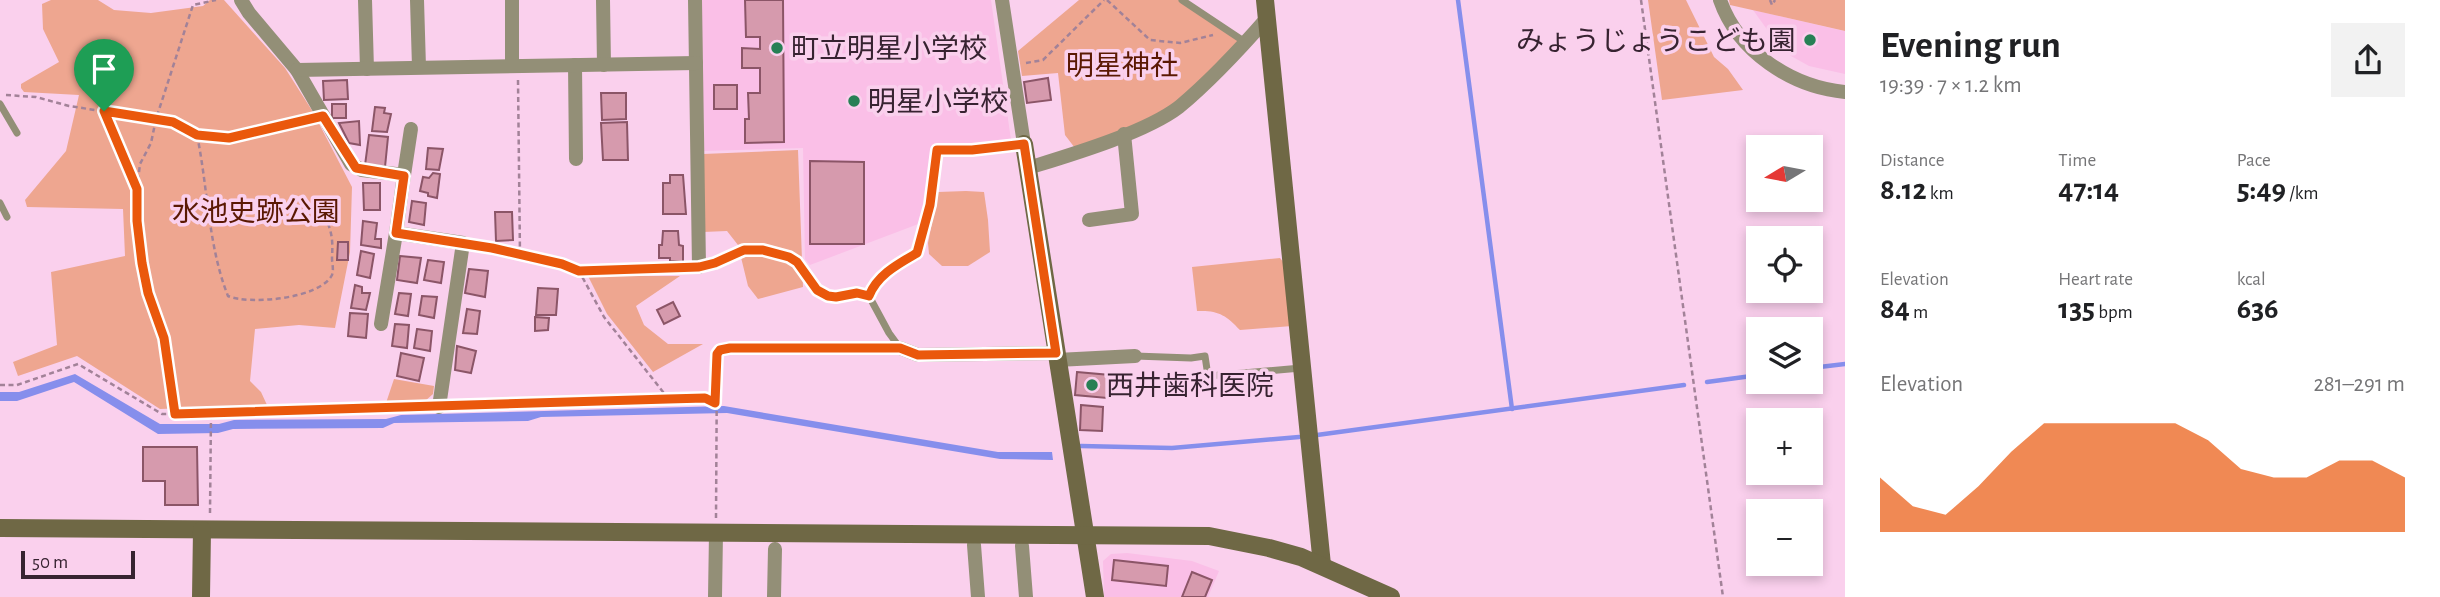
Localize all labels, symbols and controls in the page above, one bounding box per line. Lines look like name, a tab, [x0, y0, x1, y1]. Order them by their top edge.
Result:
button: share	[2331, 23, 2405, 97]
place label: みょうじょうこども園	[1516, 27, 1796, 56]
text: Evening run	[1880, 27, 2061, 65]
marker: みょうじょうこども園	[1802, 32, 1818, 48]
place label: 町立明星小学校	[791, 34, 987, 64]
pin	[74, 39, 134, 111]
marker: 町立明星小学校	[769, 40, 785, 56]
icon: arrive	[85, 50, 123, 88]
park label: 明星神社	[1066, 51, 1178, 81]
text: 19:39 · 7 × 1.2 km	[1880, 74, 2022, 97]
place label: 明星小学校	[868, 87, 1008, 117]
marker: 明星小学校	[846, 93, 862, 109]
north arrow	[1746, 135, 1824, 212]
map controls	[1746, 135, 1823, 576]
text: Distance	[1880, 151, 1944, 170]
text: Time	[2058, 151, 2096, 170]
text: Pace	[2237, 151, 2271, 170]
text: 8.12	[1880, 175, 1927, 205]
text: 47:14	[2058, 175, 2119, 205]
text: 5:49	[2237, 175, 2286, 205]
text: km	[1927, 184, 1954, 203]
text: /km	[2286, 184, 2319, 203]
park label: 水池史跡公園	[172, 197, 340, 227]
button: locate	[1746, 226, 1823, 303]
text: Elevation	[1880, 270, 1949, 289]
text: Heart rate	[2058, 270, 2133, 289]
text: kcal	[2237, 270, 2266, 289]
text: 84	[1880, 294, 1910, 324]
text: 135	[2058, 294, 2095, 324]
text: 636	[2237, 294, 2279, 324]
text: m	[1910, 303, 1928, 322]
text: bpm	[2095, 303, 2133, 322]
button: layers	[1746, 317, 1823, 394]
place label: 西井歯科医院	[1106, 371, 1274, 401]
text: Elevation	[1880, 373, 1963, 396]
text: 281–291 m	[2313, 373, 2405, 396]
marker: 西井歯科医院	[1084, 377, 1100, 393]
button: +	[1746, 408, 1823, 485]
button: −	[1746, 499, 1823, 576]
scale bar	[21, 548, 135, 580]
text: 50 m	[32, 553, 68, 572]

